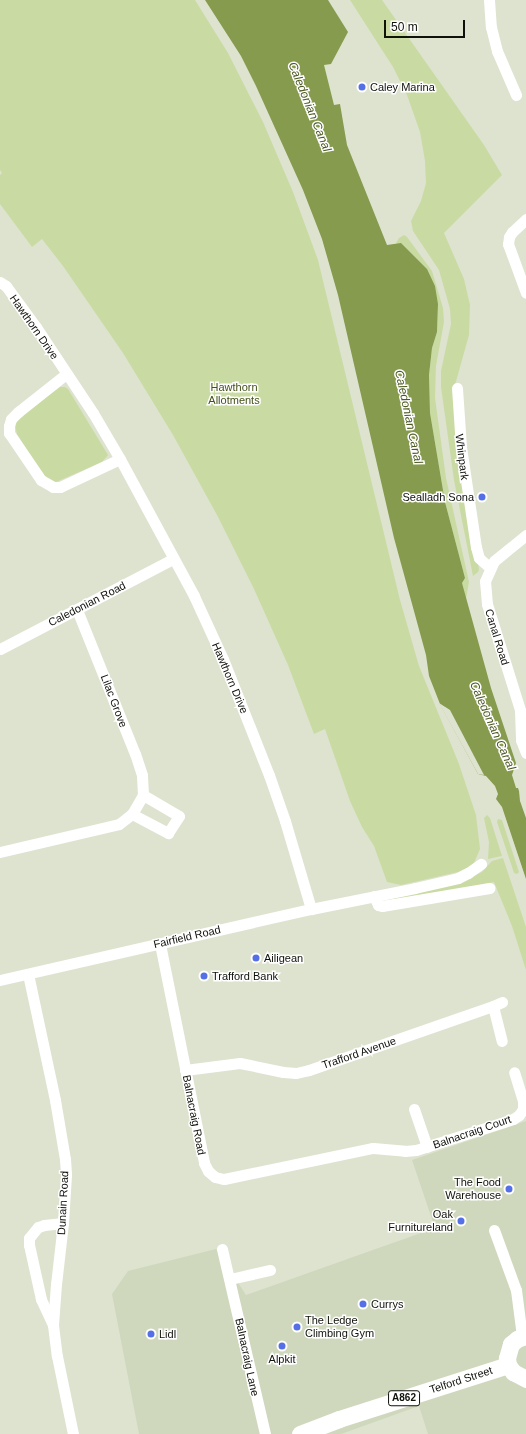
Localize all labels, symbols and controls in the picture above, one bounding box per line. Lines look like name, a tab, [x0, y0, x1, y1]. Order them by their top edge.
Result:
scale bar	[386, 12, 467, 38]
text: 50 m	[391, 20, 418, 34]
water label: Caledonian Canal	[284, 60, 334, 154]
place label: Caley Marina	[370, 80, 435, 94]
marker: Caley Marina	[357, 82, 367, 92]
street label: Hawthorn Drive	[7, 292, 61, 362]
water label: Caledonian Canal	[391, 369, 425, 465]
park label: Hawthorn Allotments	[208, 381, 260, 407]
street label: Whinpark	[453, 433, 471, 481]
place label: Sealladh Sona	[402, 490, 474, 504]
marker: Sealladh Sona	[477, 492, 487, 502]
street label: Caledonian Road	[46, 579, 128, 629]
street label: Canal Road	[482, 607, 512, 667]
street label: Hawthorn Drive	[209, 641, 251, 715]
street label: Lilac Grove	[98, 673, 130, 729]
water label: Caledonian Canal	[466, 679, 518, 773]
street label: Fairfield Road	[152, 923, 222, 951]
place label: Ailigean	[264, 951, 303, 965]
marker: Ailigean	[251, 953, 261, 963]
place label: Trafford Bank	[212, 969, 278, 983]
marker: Trafford Bank	[199, 971, 209, 981]
street label: Trafford Avenue	[320, 1034, 398, 1072]
street label: Balnacraig Road	[180, 1074, 208, 1156]
street label: Balnacraig Court	[431, 1112, 513, 1152]
street label: Dunain Road	[55, 1171, 71, 1235]
place label: The Food Warehouse	[445, 1176, 501, 1202]
marker: The Food Warehouse	[504, 1184, 514, 1194]
place label: Oak Furnitureland	[388, 1208, 453, 1234]
marker: Oak Furnitureland	[456, 1216, 466, 1226]
place label: Currys	[371, 1297, 403, 1311]
marker: Currys	[358, 1299, 368, 1309]
place label: The Ledge Climbing Gym	[305, 1314, 374, 1340]
street label: Balnacraig Lane	[232, 1317, 262, 1397]
marker: The Ledge Climbing Gym	[292, 1322, 302, 1332]
place label: Lidl	[159, 1327, 176, 1341]
marker: Lidl	[146, 1329, 156, 1339]
marker: Alpkit	[277, 1341, 287, 1351]
place label: Alpkit	[269, 1352, 295, 1366]
street label: Telford Street	[428, 1364, 494, 1396]
road number: A862	[388, 1390, 420, 1406]

